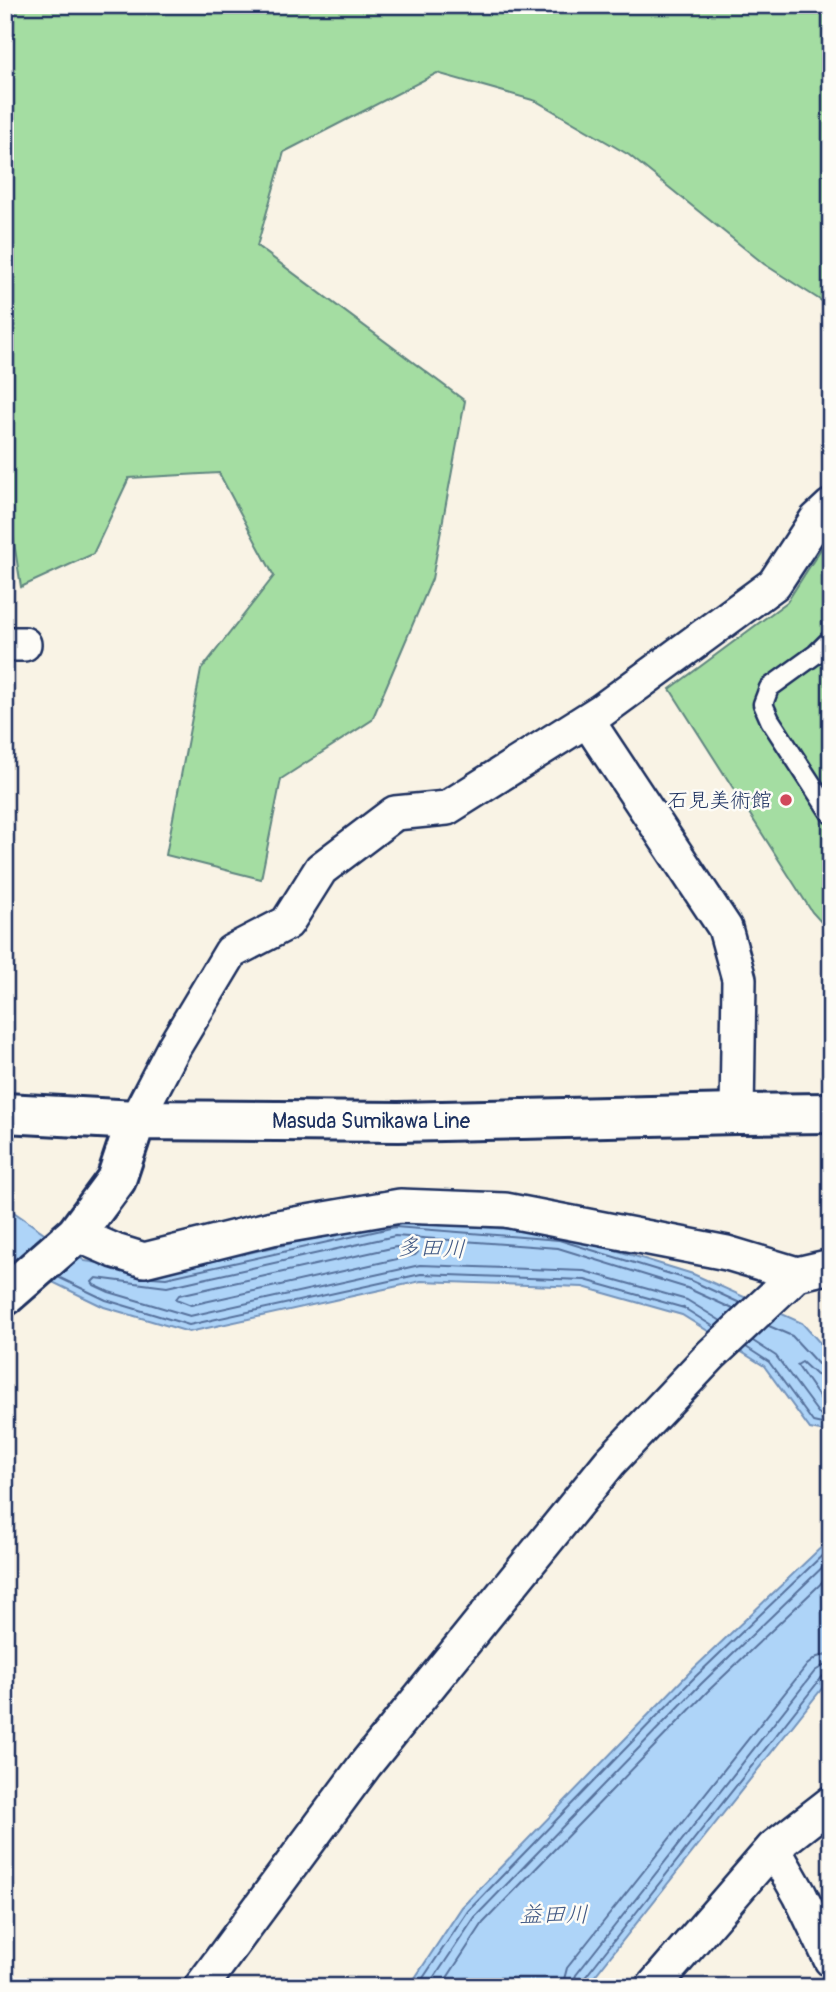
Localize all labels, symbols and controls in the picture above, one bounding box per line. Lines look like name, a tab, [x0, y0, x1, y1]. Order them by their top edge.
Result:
place label: 石見美術館	[667, 787, 772, 814]
marker: 石見美術館	[778, 792, 794, 808]
street label: Masuda Sumikawa Line	[272, 1108, 471, 1135]
water label: 多田川	[396, 1232, 466, 1264]
water label: 益田川	[520, 1900, 589, 1929]

